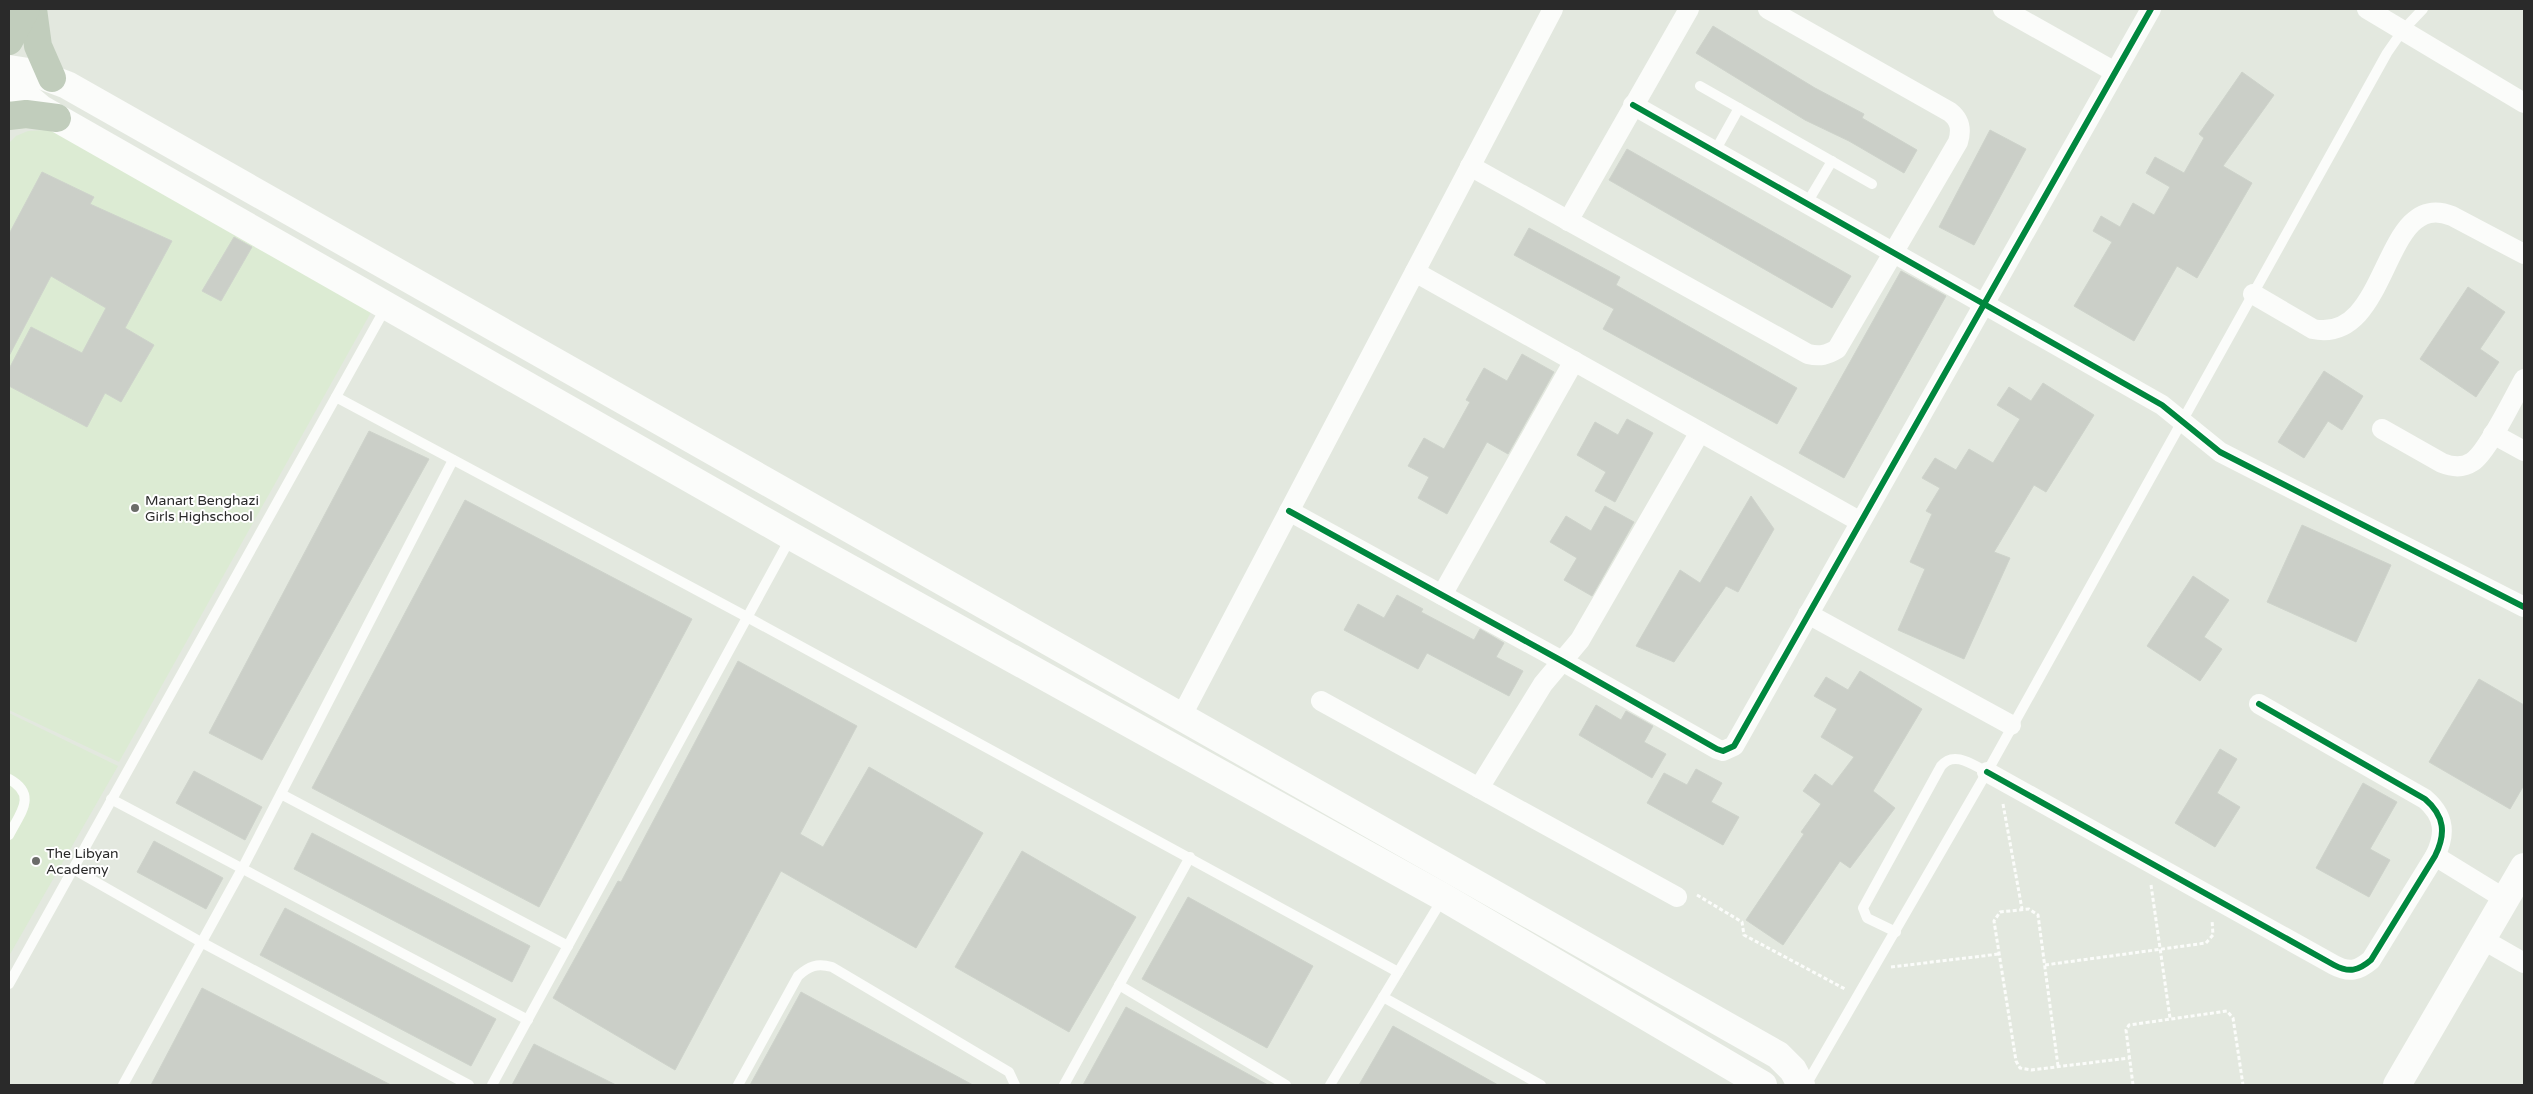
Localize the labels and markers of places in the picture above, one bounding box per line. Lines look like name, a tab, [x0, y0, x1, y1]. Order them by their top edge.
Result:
place label: Manart Benghazi Girls Highschool	[145, 492, 259, 525]
marker: Manart Benghazi Girls Highschool	[129, 502, 141, 514]
place label: The Libyan Academy	[46, 845, 119, 878]
marker: The Libyan Academy	[30, 855, 42, 867]

